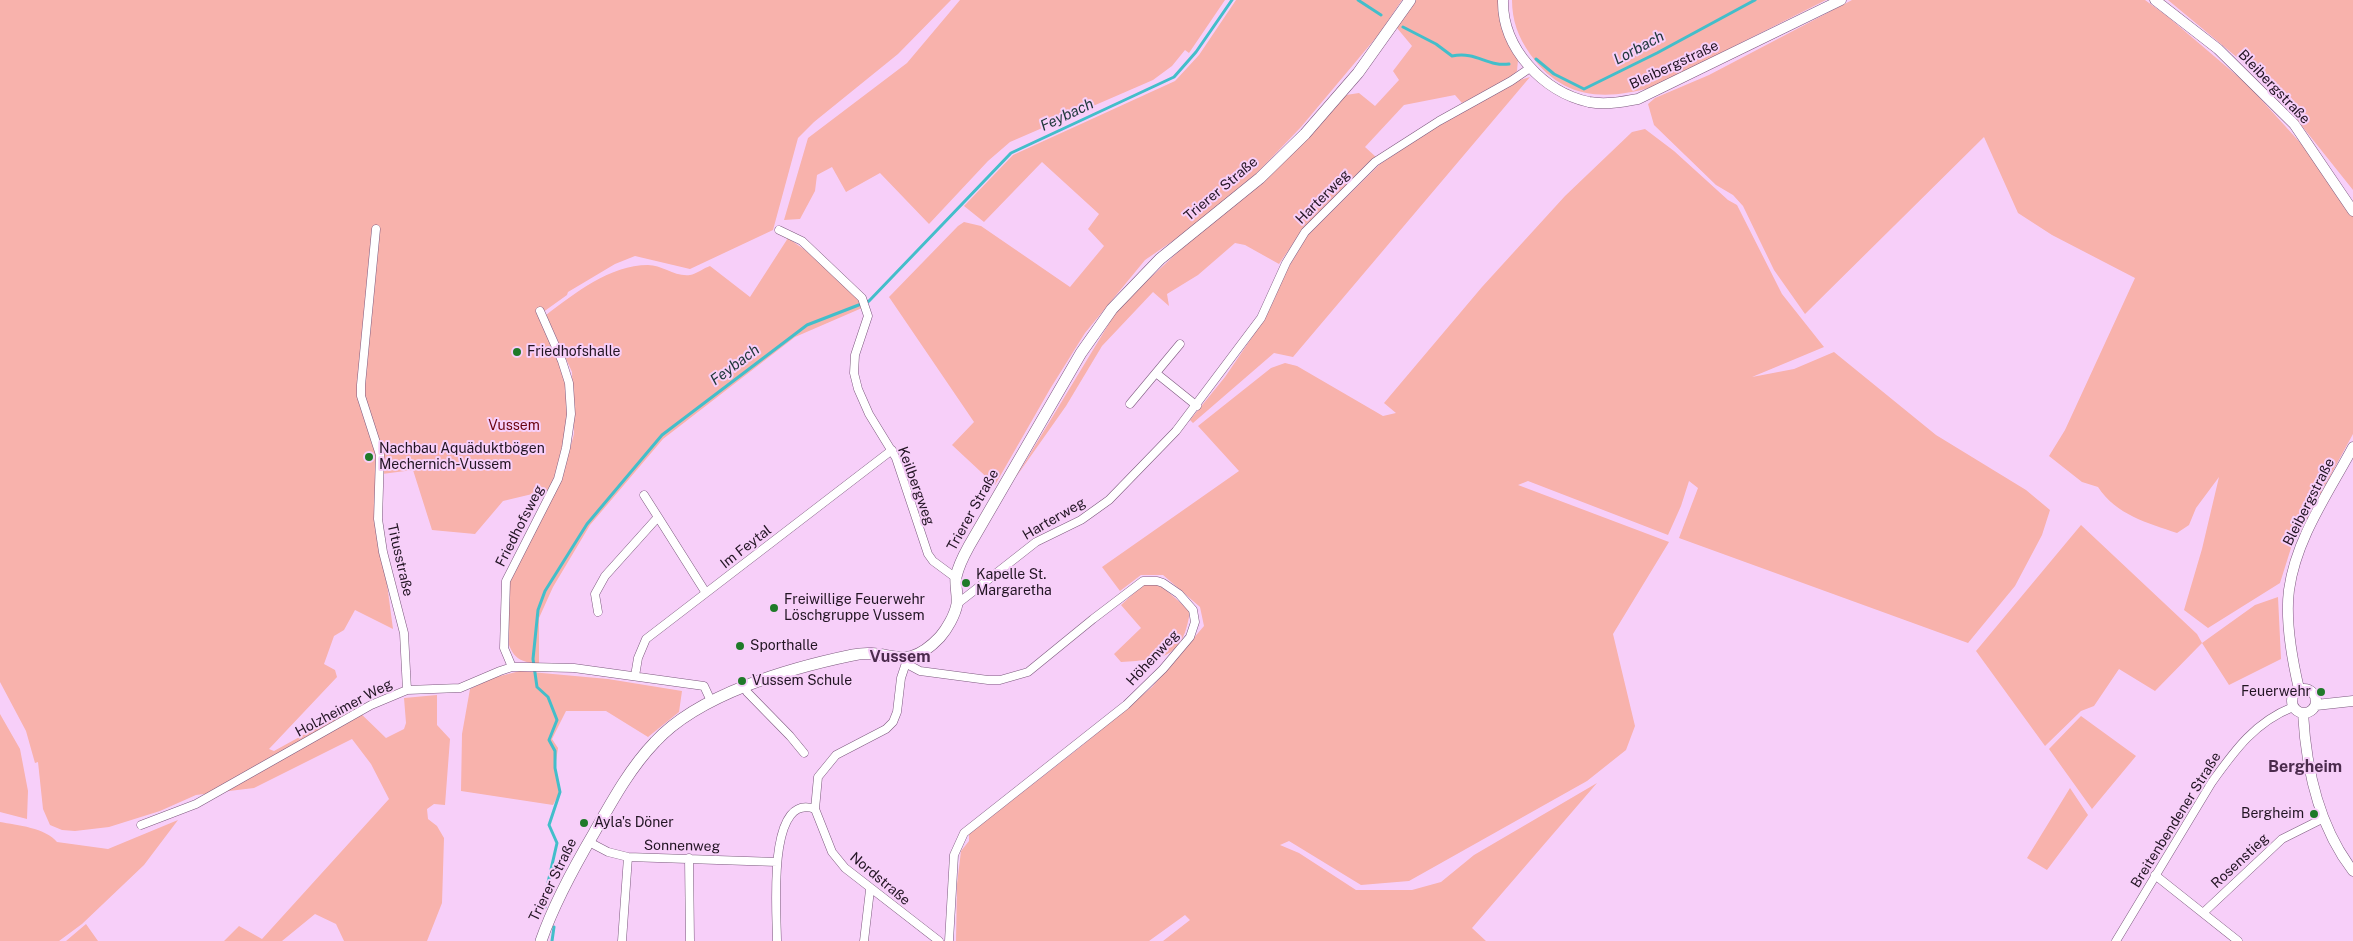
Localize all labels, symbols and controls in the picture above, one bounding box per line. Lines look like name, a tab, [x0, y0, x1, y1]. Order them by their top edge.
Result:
water label: Lorbach	[1611, 27, 1667, 69]
street label: Bleibergstraße	[1627, 37, 1721, 93]
street label: Bleibergstraße	[2235, 47, 2313, 127]
water label: Feybach	[1037, 95, 1097, 135]
street label: Trierer Straße	[1181, 153, 1261, 225]
street label: Harterweg	[1292, 166, 1354, 228]
water label: Feybach	[707, 341, 763, 389]
place label: Friedhofshalle	[527, 344, 621, 360]
marker: Friedhofshalle	[511, 346, 523, 358]
park label: Vussem	[488, 418, 540, 434]
place label: Nachbau Aquäduktbögen Mechernich-Vussem	[379, 441, 545, 474]
street label: Keilbergweg	[894, 444, 938, 528]
marker: Nachbau Aquäduktbögen Mechernich-Vussem	[363, 451, 375, 463]
street label: Bleibergstraße	[2280, 455, 2338, 549]
street label: Trierer Straße	[944, 466, 1002, 554]
street label: Friedhofsweg	[492, 482, 548, 570]
street label: Harterweg	[1020, 494, 1088, 544]
street label: Titusstraße	[384, 522, 416, 598]
street label: Im Feytal	[717, 522, 775, 572]
place label: Kapelle St. Margaretha	[976, 567, 1052, 600]
marker: Kapelle St. Margaretha	[960, 577, 972, 589]
place label: Freiwillige Feuerwehr Löschgruppe Vussem	[784, 592, 925, 624]
marker: Freiwillige Feuerwehr Löschgruppe Vussem	[768, 602, 780, 614]
street label: Höhenweg	[1123, 627, 1183, 689]
place label: Sporthalle	[750, 638, 818, 654]
marker: Sporthalle	[734, 640, 746, 652]
district label: Vussem	[869, 647, 931, 667]
place label: Vussem Schule	[752, 673, 852, 689]
street label: Holzheimer Weg	[293, 675, 395, 741]
marker: Vussem Schule	[736, 675, 748, 687]
place label: Feuerwehr	[2241, 684, 2311, 700]
marker: Feuerwehr	[2315, 686, 2327, 698]
street label: Breitenbendener Straße	[2127, 749, 2225, 891]
district label: Bergheim	[2268, 757, 2342, 777]
place label: Bergheim	[2241, 806, 2304, 822]
marker: Bergheim	[2308, 808, 2320, 820]
place label: Ayla's Döner	[594, 815, 674, 831]
marker: Ayla's Döner	[578, 817, 590, 829]
street label: Rosenstieg	[2208, 830, 2272, 892]
street label: Trierer Straße	[526, 836, 580, 924]
street label: Sonnenweg	[644, 837, 720, 855]
street label: Nordstraße	[846, 849, 914, 909]

